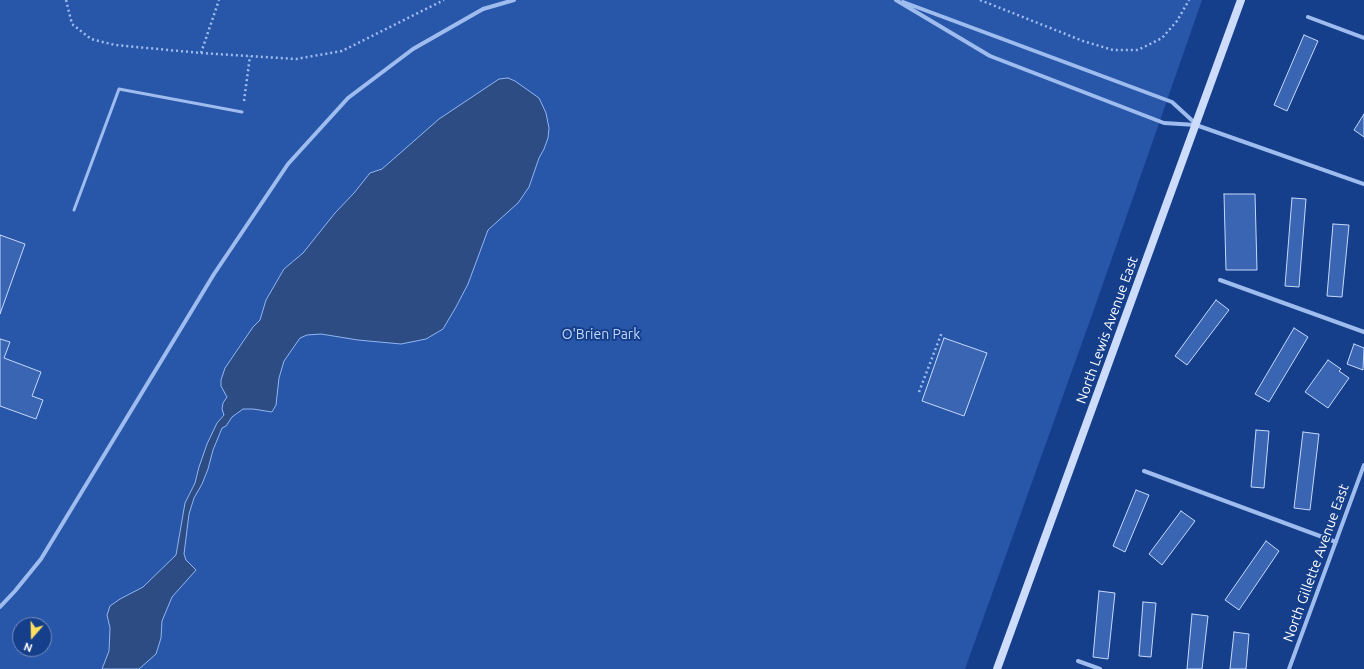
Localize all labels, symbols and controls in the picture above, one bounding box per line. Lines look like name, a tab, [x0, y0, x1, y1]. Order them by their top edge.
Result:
street label: North Lewis Avenue East	[1073, 254, 1141, 406]
park label: O'Brien Park	[562, 326, 640, 342]
street label: North Gillette Avenue East	[1280, 482, 1352, 644]
north arrow	[12, 617, 52, 657]
text: N	[22, 640, 34, 654]

